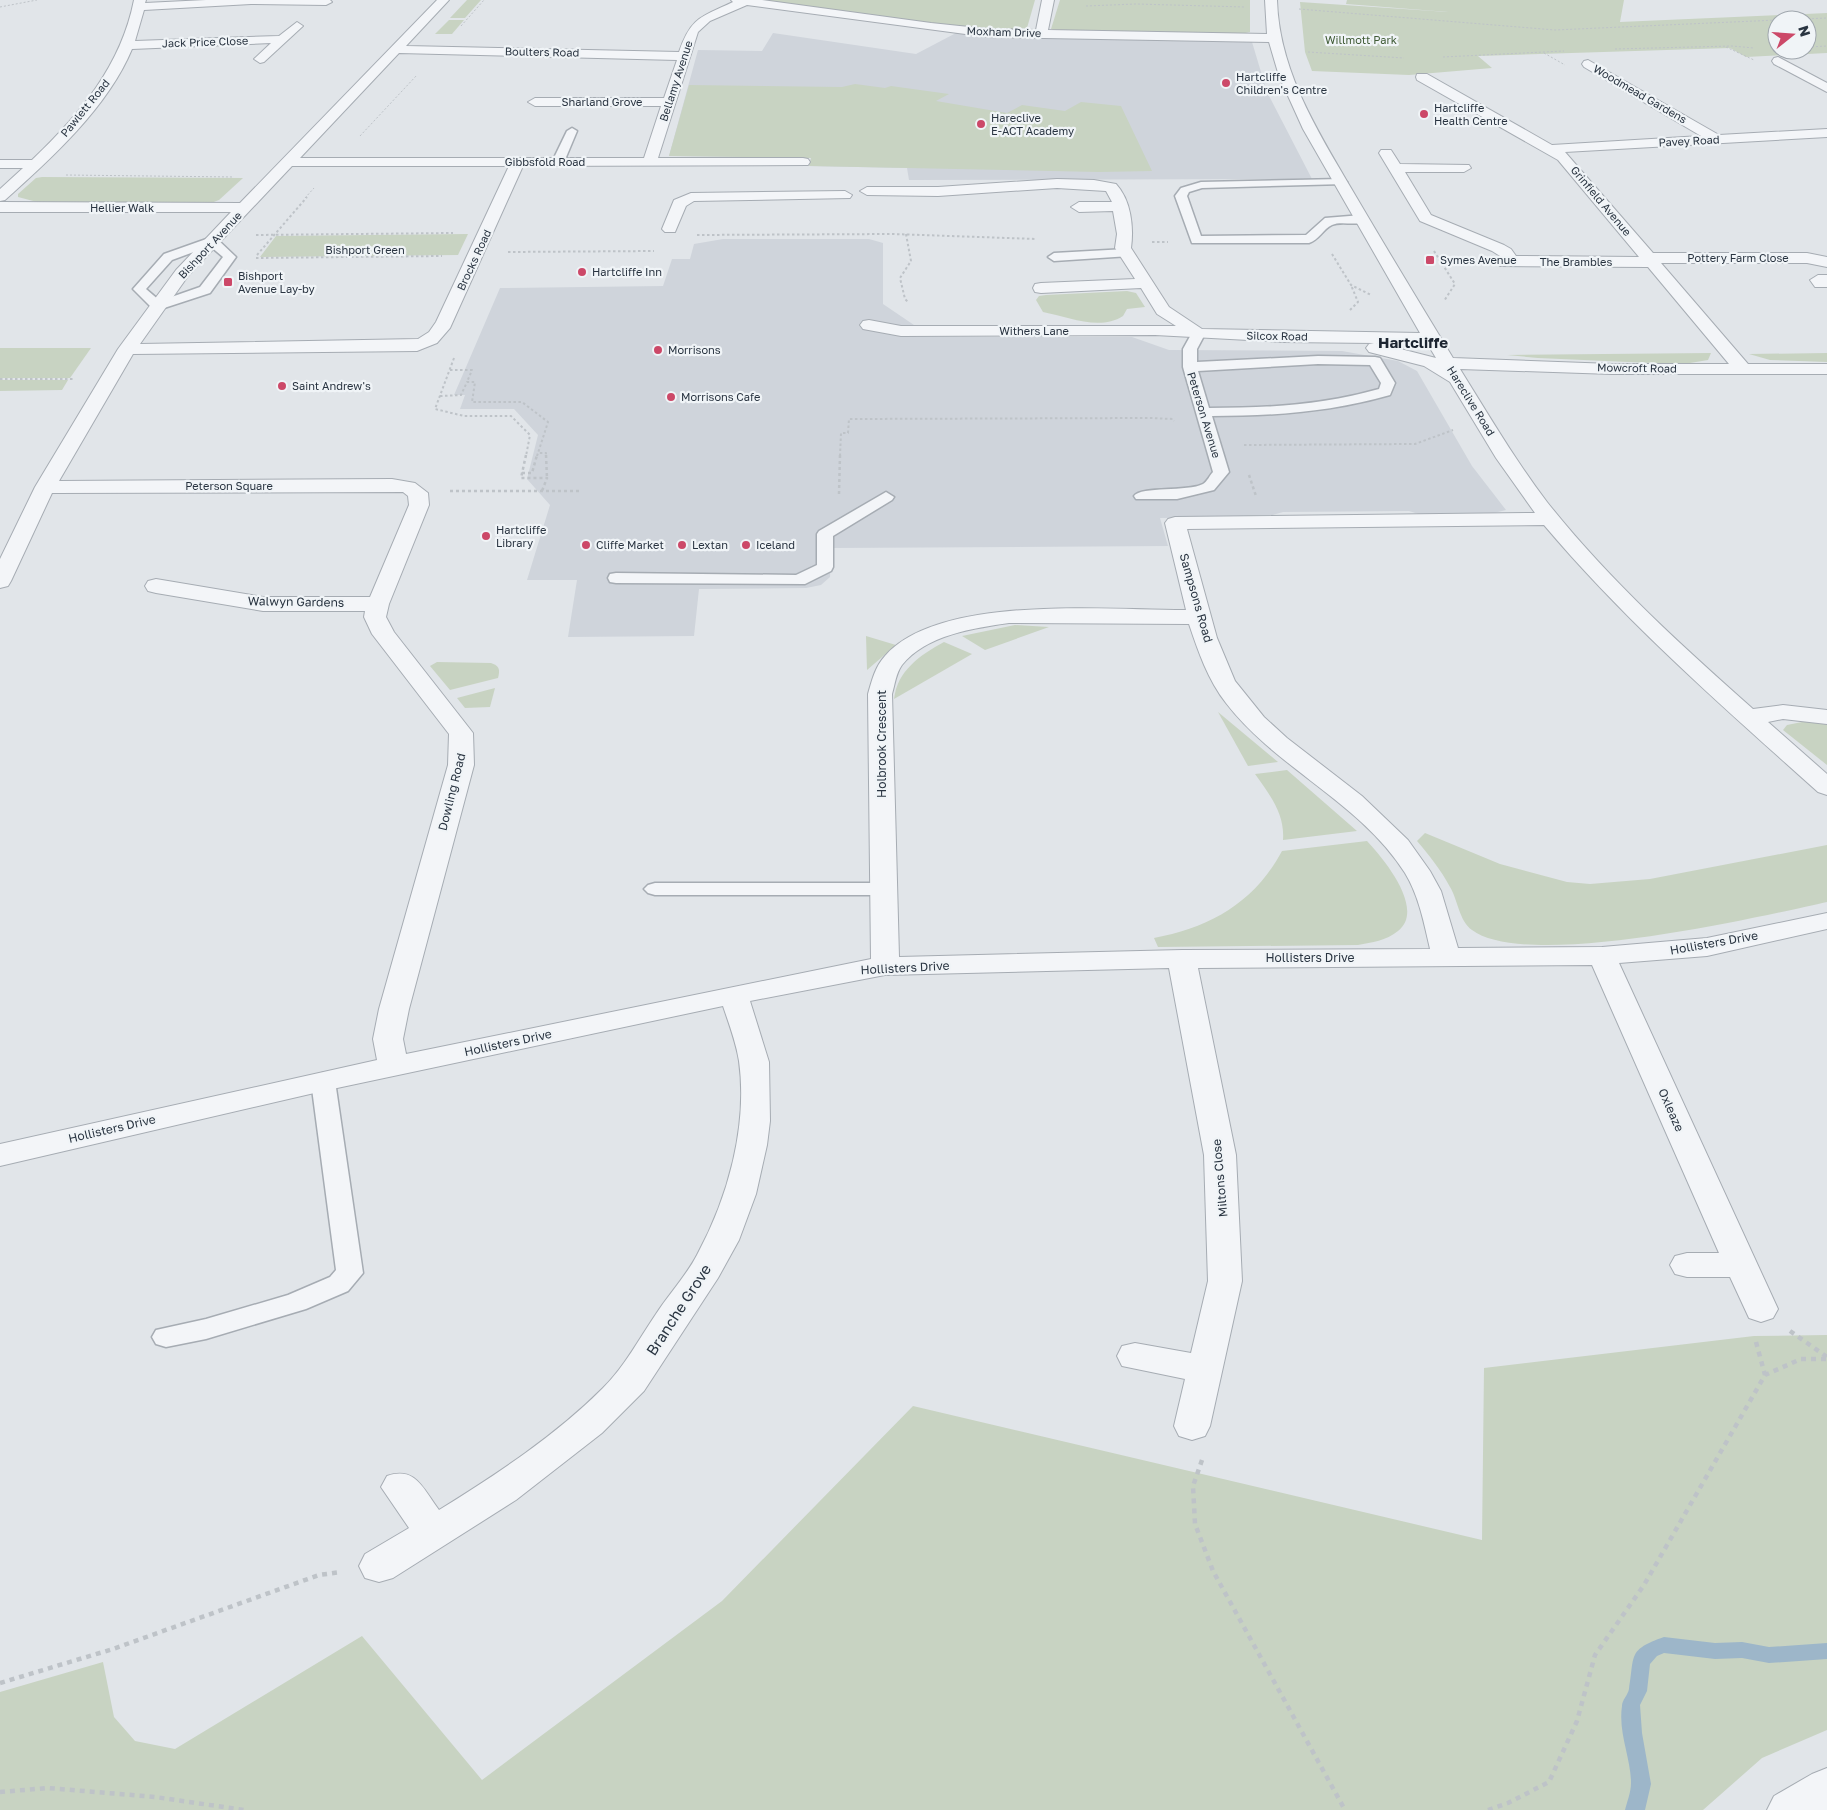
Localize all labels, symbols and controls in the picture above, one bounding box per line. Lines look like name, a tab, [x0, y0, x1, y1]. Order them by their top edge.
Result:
north arrow	[1767, 10, 1817, 60]
text: N	[1795, 23, 1815, 39]
street label: Moxham Drive	[967, 24, 1042, 39]
street label: Jack Price Close	[162, 33, 248, 50]
park label: Willmott Park	[1325, 33, 1397, 46]
street label: Bellamy Avenue	[656, 39, 695, 123]
street label: Boulters Road	[505, 44, 579, 59]
street label: Woodmead Gardens	[1591, 61, 1689, 126]
place label: Hartcliffe Children's Centre	[1236, 70, 1327, 96]
street label: Pawlett Road	[57, 76, 112, 139]
marker: Hartcliffe Children's Centre	[1220, 77, 1232, 89]
street label: Sharland Grove	[562, 95, 642, 108]
place label: Hartcliffe Health Centre	[1434, 101, 1508, 127]
marker: Hartcliffe Health Centre	[1418, 108, 1430, 120]
place label: Hareclive E-ACT Academy	[991, 111, 1074, 137]
marker: Hareclive E-ACT Academy	[975, 118, 987, 130]
street label: Pavey Road	[1658, 132, 1720, 149]
street label: Gibbsfold Road	[505, 155, 585, 168]
street label: Grinfield Avenue	[1568, 163, 1634, 238]
street label: Hellier Walk	[90, 201, 154, 214]
street label: Bishport Avenue	[175, 208, 244, 281]
street label: Brocks Road	[454, 227, 493, 292]
street label: Bishport Green	[325, 243, 405, 256]
street label: Pottery Farm Close	[1687, 251, 1789, 264]
place label: Symes Avenue	[1440, 253, 1517, 266]
marker: Symes Avenue	[1424, 254, 1436, 266]
street label: The Brambles	[1540, 255, 1612, 268]
place label: Hartcliffe Inn	[592, 265, 662, 278]
marker: Hartcliffe Inn	[576, 266, 588, 278]
place label: Bishport Avenue Lay-by	[238, 269, 315, 295]
marker: Bishport Avenue Lay-by	[222, 276, 234, 288]
street label: Withers Lane	[999, 324, 1069, 337]
street label: Silcox Road	[1246, 328, 1308, 343]
district label: Hartcliffe	[1378, 333, 1448, 351]
place label: Morrisons	[668, 343, 721, 356]
marker: Morrisons	[652, 344, 664, 356]
street label: Mowcroft Road	[1597, 360, 1677, 375]
street label: Hareclive Road	[1445, 364, 1498, 438]
street label: Peterson Avenue	[1185, 370, 1224, 459]
place label: Saint Andrew's	[292, 379, 371, 392]
marker: Saint Andrew's	[276, 380, 288, 392]
place label: Morrisons Cafe	[681, 390, 760, 403]
marker: Morrisons Cafe	[665, 391, 677, 403]
street label: Peterson Square	[185, 479, 273, 492]
place label: Hartcliffe Library	[496, 523, 546, 549]
marker: Hartcliffe Library	[480, 530, 492, 542]
place label: Cliffe Market	[596, 538, 664, 551]
place label: Lextan	[692, 538, 728, 551]
place label: Iceland	[756, 538, 795, 551]
marker: Cliffe Market	[580, 539, 592, 551]
marker: Lextan	[676, 539, 688, 551]
marker: Iceland	[740, 539, 752, 551]
street label: Sampsons Road	[1177, 551, 1216, 644]
street label: Walwyn Gardens	[248, 593, 344, 610]
street label: Holbrook Crescent	[874, 690, 889, 798]
street label: Dowling Road	[435, 752, 468, 832]
street label: Hollisters Drive	[1669, 927, 1759, 958]
street label: Hollisters Drive	[1265, 950, 1355, 965]
street label: Hollisters Drive	[860, 958, 950, 977]
street label: Hollisters Drive	[463, 1026, 553, 1059]
street label: Oxleaze	[1655, 1086, 1688, 1134]
street label: Hollisters Drive	[67, 1111, 157, 1146]
street label: Miltons Close	[1209, 1138, 1230, 1218]
street label: Branche Grove	[642, 1260, 714, 1358]

